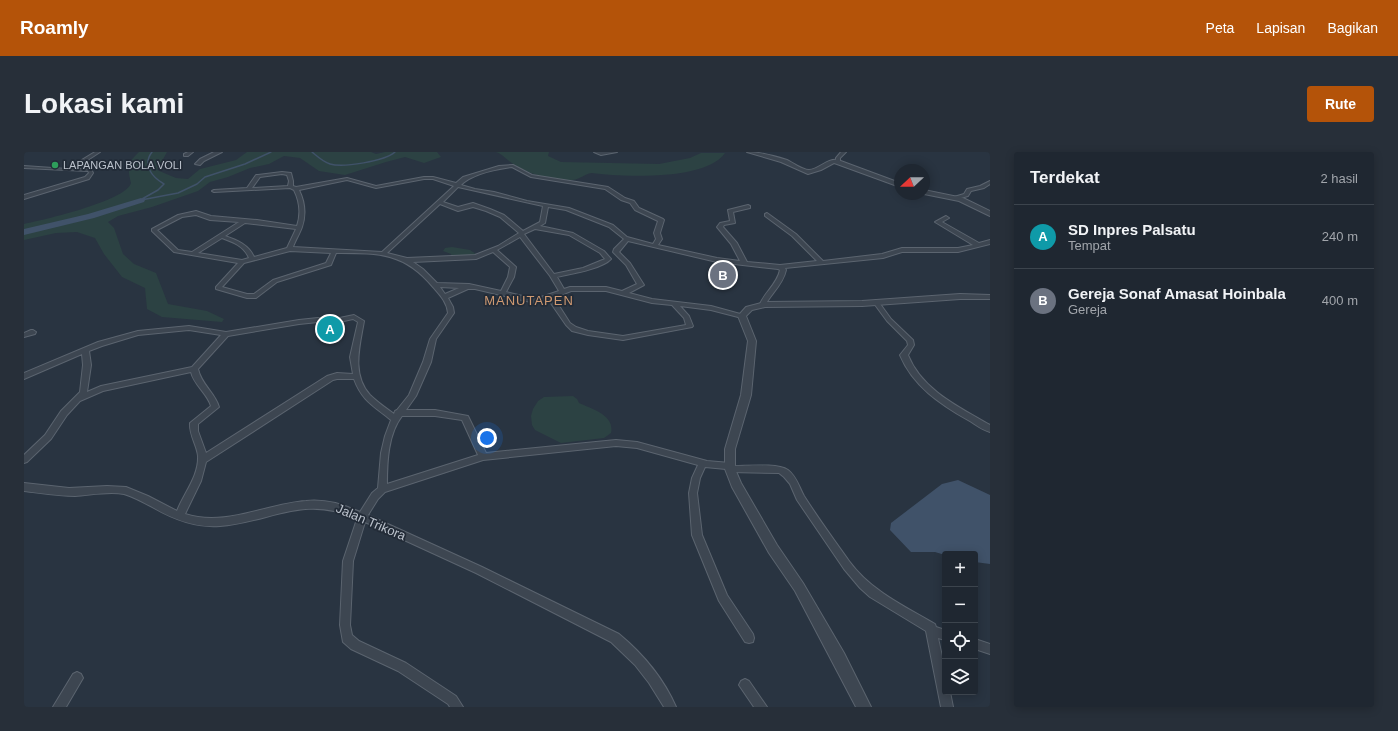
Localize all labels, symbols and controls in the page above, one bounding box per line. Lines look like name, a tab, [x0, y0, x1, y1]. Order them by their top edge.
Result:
text: Roamly	[20, 17, 89, 38]
text: Peta	[1206, 20, 1234, 36]
text: Lapisan	[1256, 20, 1305, 36]
text: Bagikan	[1327, 20, 1378, 36]
button: Rute	[1307, 86, 1374, 122]
text: Lokasi kami	[24, 88, 184, 119]
place label: LAPANGAN BOLA VOLI	[63, 159, 182, 171]
marker: LAPANGAN BOLA VOLI	[50, 160, 60, 170]
north arrow	[894, 164, 930, 200]
text: Terdekat	[1030, 168, 1100, 187]
text: 2 hasil	[1320, 171, 1358, 186]
text: SD Inpres Palsatu	[1068, 221, 1196, 238]
text: A	[1038, 229, 1048, 244]
text: 240 m	[1322, 229, 1358, 244]
text: Tempat	[1068, 238, 1111, 253]
pin: B	[710, 260, 736, 290]
text: Gereja Sonaf Amasat Hoinbala	[1068, 285, 1286, 302]
district label: MANUTAPEN	[484, 293, 574, 308]
text: B	[1038, 293, 1048, 308]
text: 400 m	[1322, 293, 1358, 308]
text: Gereja	[1068, 302, 1107, 317]
pin: A	[317, 314, 343, 344]
your location	[477, 428, 497, 448]
street label: Jalan Trikora	[334, 501, 409, 544]
map controls	[942, 551, 978, 695]
button: +	[942, 551, 978, 587]
button: −	[942, 587, 978, 623]
button: locate	[942, 623, 978, 659]
button: layers	[942, 659, 978, 695]

